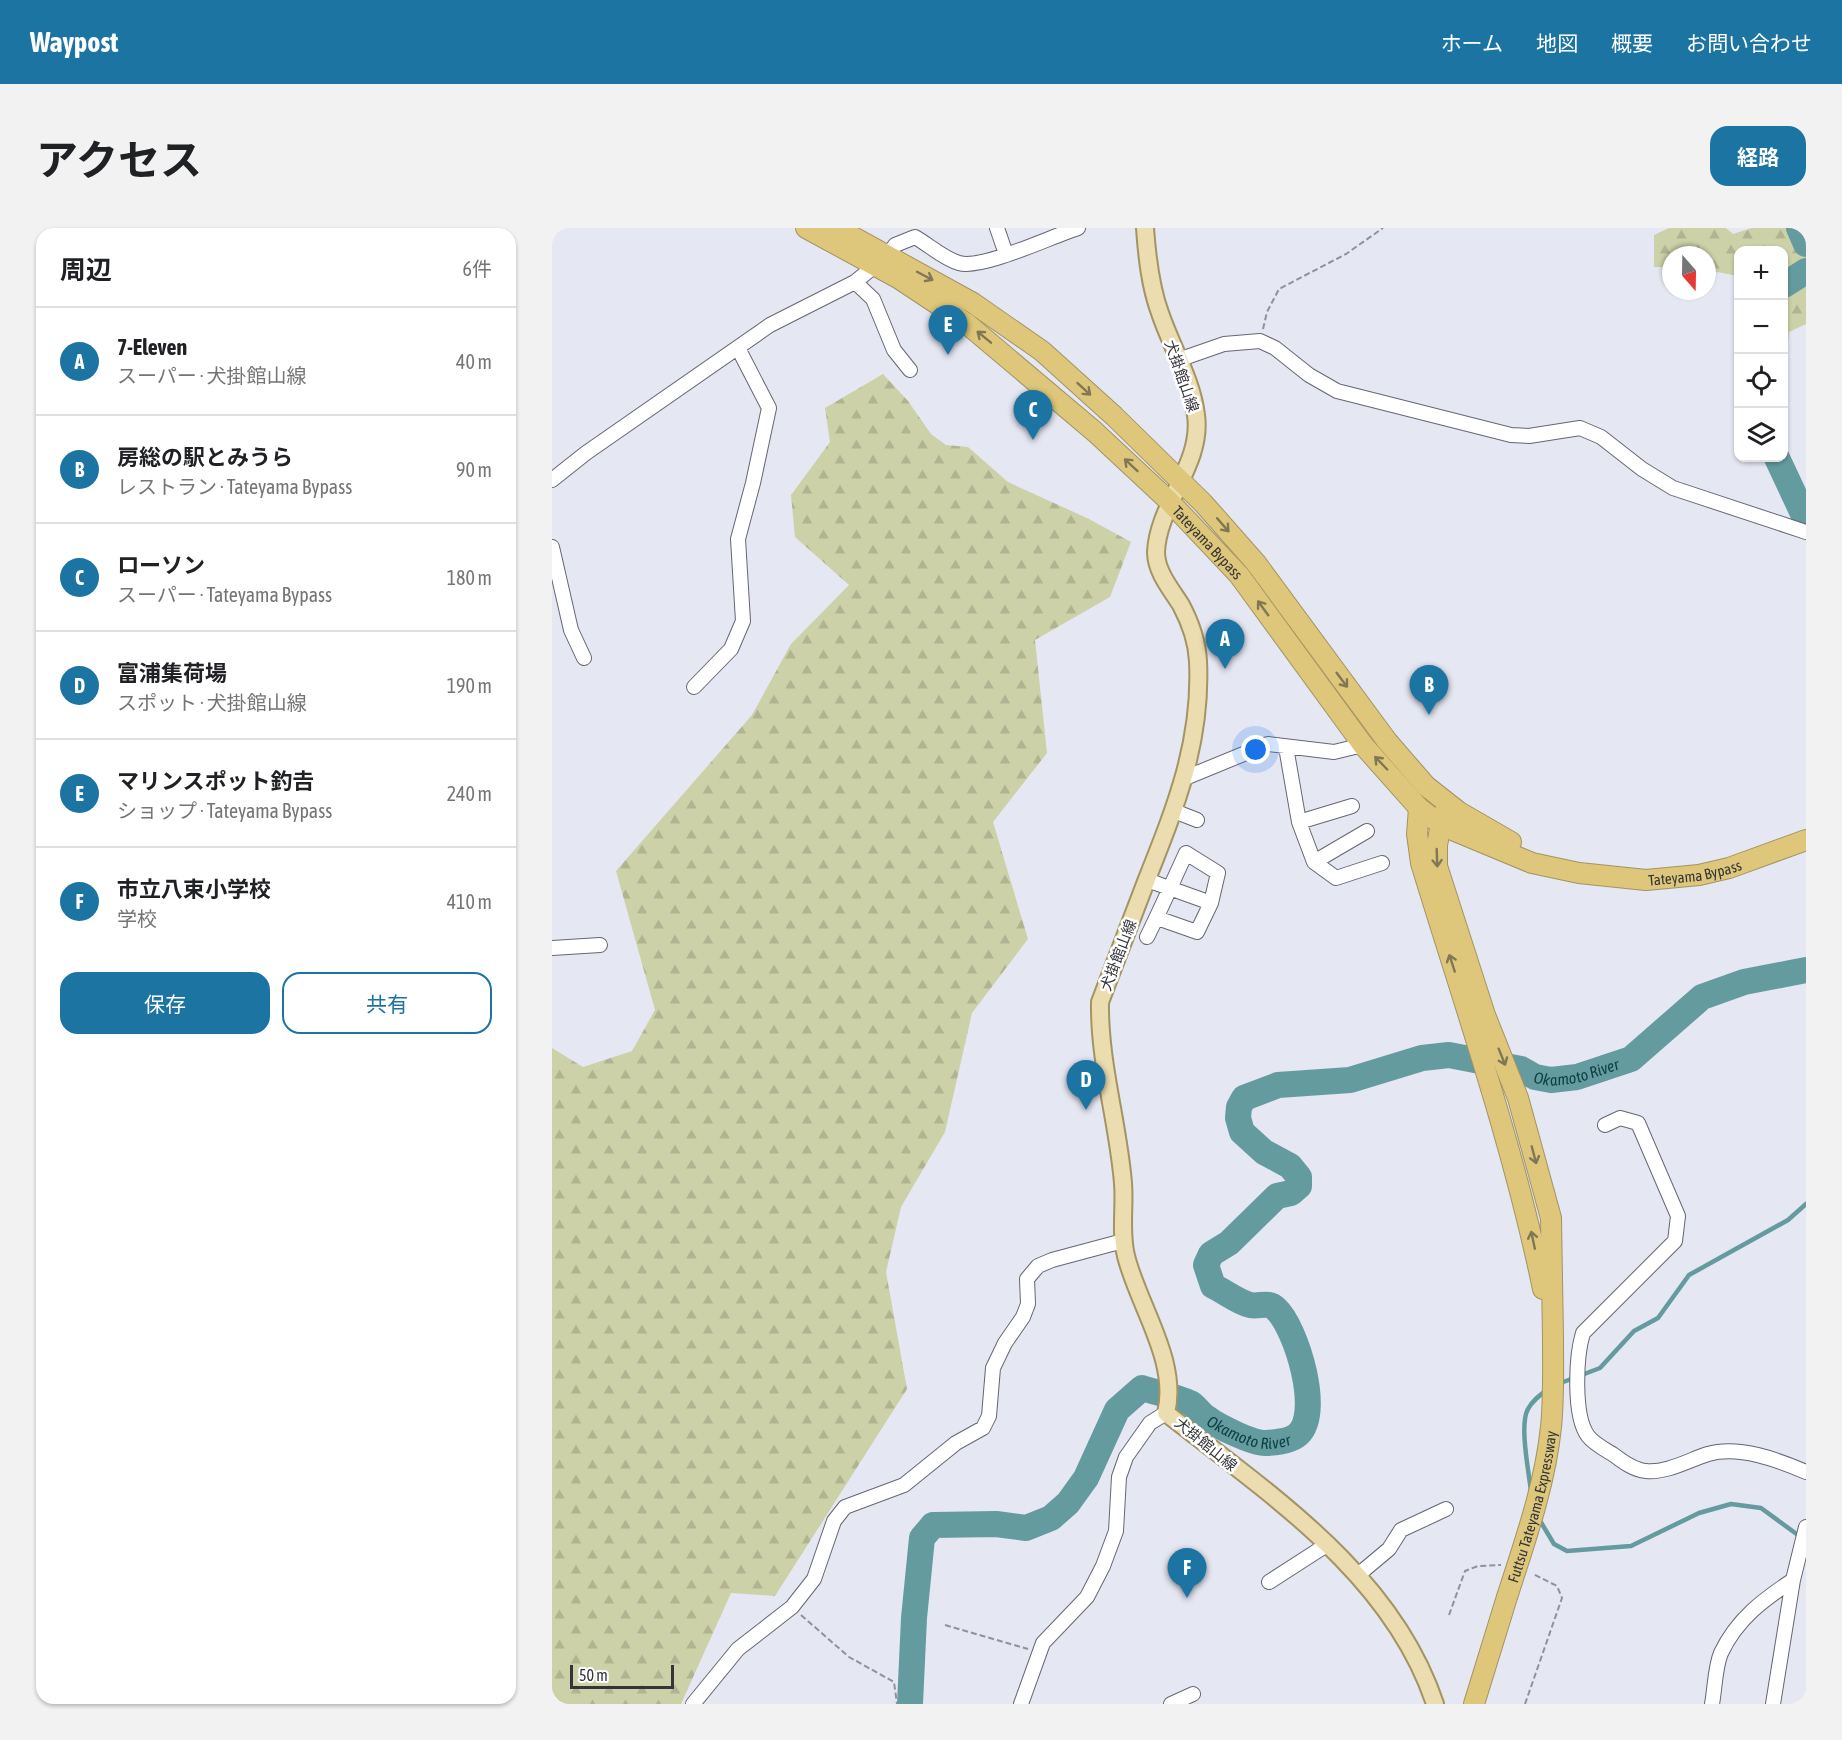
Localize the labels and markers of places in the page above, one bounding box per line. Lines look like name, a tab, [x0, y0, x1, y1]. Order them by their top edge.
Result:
pin: E	[928, 306, 968, 355]
pin: C	[1014, 390, 1052, 440]
pin: A	[1206, 620, 1244, 669]
pin: B	[1410, 666, 1448, 715]
pin: D	[1066, 1060, 1106, 1110]
pin: F	[1168, 1548, 1206, 1598]

